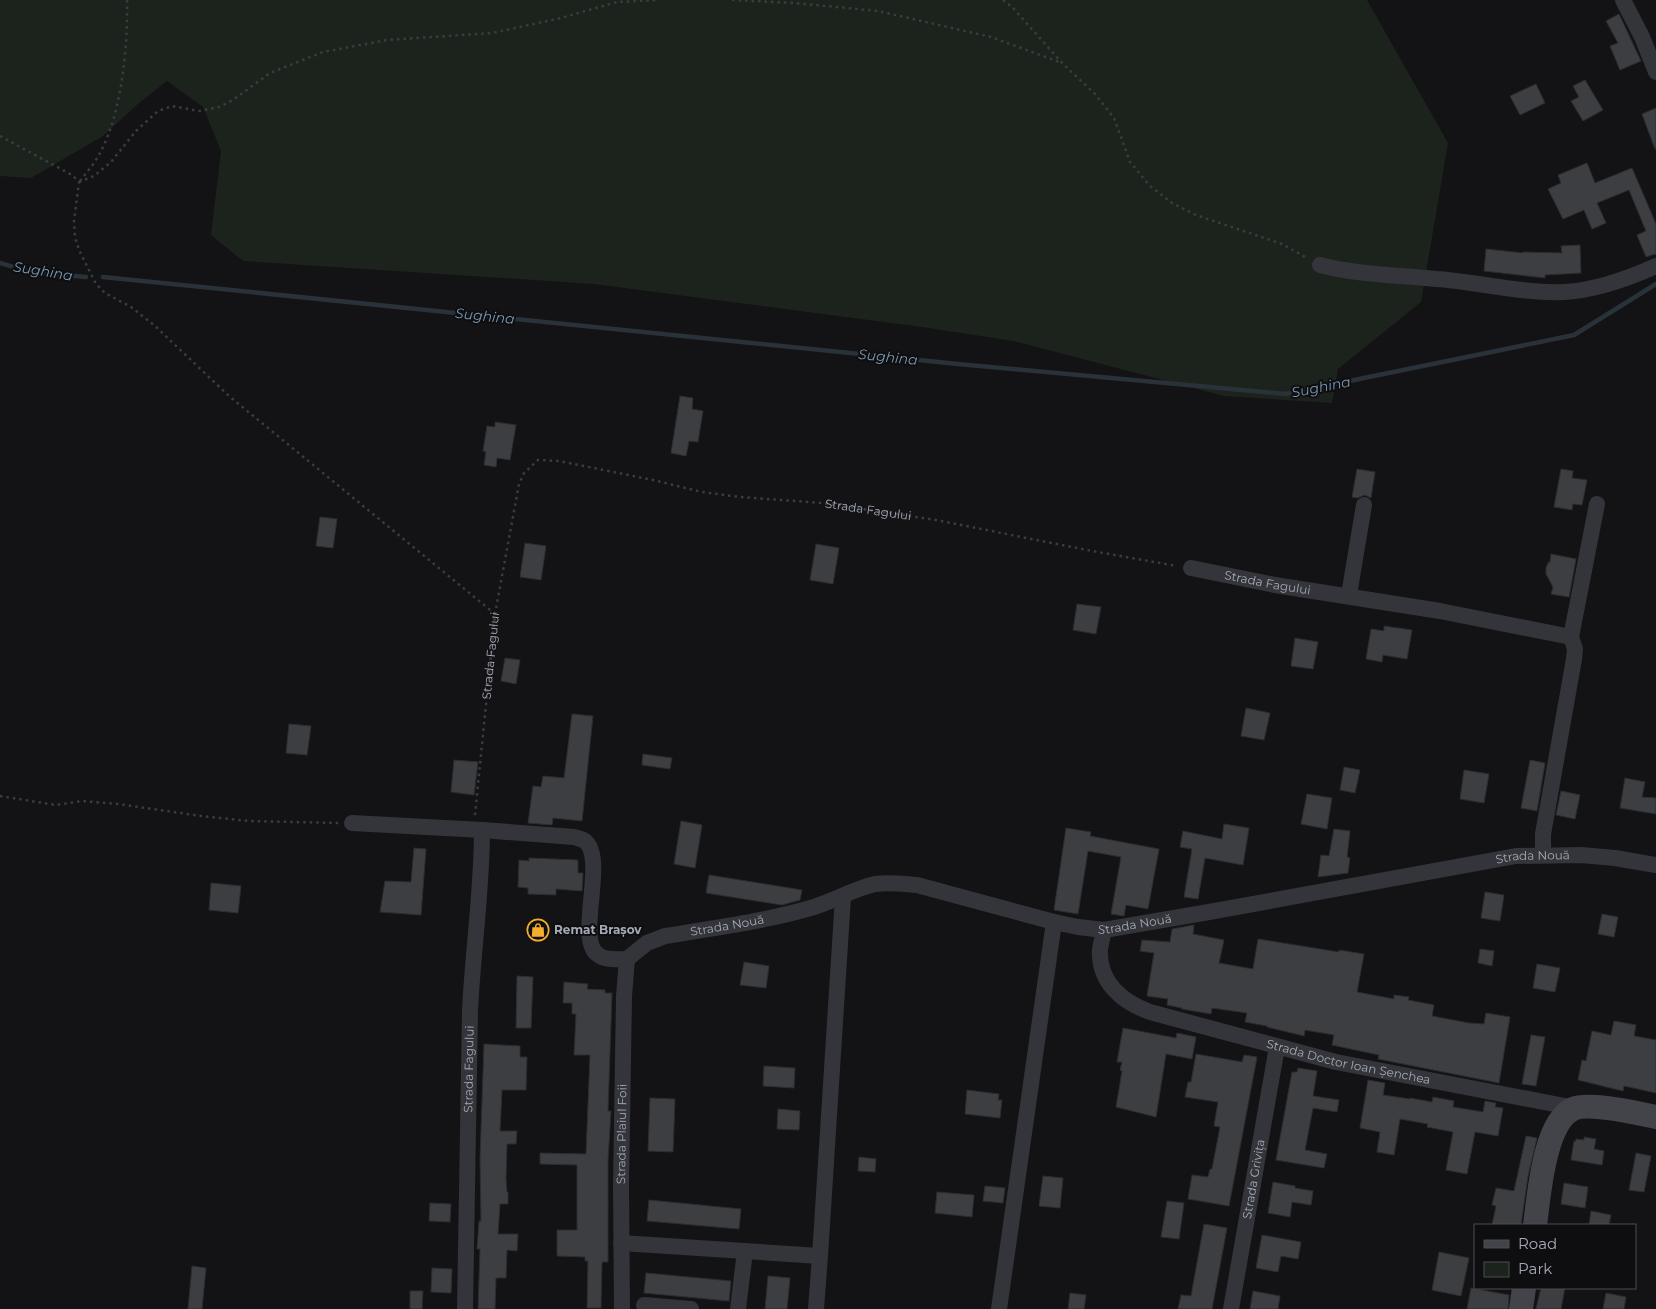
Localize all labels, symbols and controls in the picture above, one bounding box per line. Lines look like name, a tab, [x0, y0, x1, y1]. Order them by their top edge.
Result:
water label: Sughina	[12, 257, 74, 285]
water label: Sughina	[454, 304, 516, 328]
water label: Sughina	[857, 345, 919, 369]
water label: Sughina	[1290, 372, 1352, 402]
street label: Strada Fagului	[824, 496, 913, 523]
street label: Strada Fagului	[1223, 567, 1312, 598]
street label: Strada Fagului	[479, 611, 502, 700]
street label: Strada Nouă	[1494, 847, 1570, 867]
street label: Strada Nouă	[689, 911, 765, 939]
street label: Strada Nouă	[1097, 911, 1173, 937]
shop icon: Remat Brașov	[526, 918, 550, 942]
place label: Remat Brașov	[554, 922, 642, 937]
street label: Strada Fagului	[460, 1025, 477, 1113]
street label: Strada Doctor Ioan Șenchea	[1265, 1036, 1432, 1087]
street label: Strada Plaiul Foii	[613, 1084, 630, 1184]
street label: Strada Grivița	[1239, 1138, 1268, 1220]
legend	[1474, 1224, 1636, 1289]
text: Road	[1518, 1234, 1557, 1253]
text: Park	[1518, 1259, 1552, 1278]

